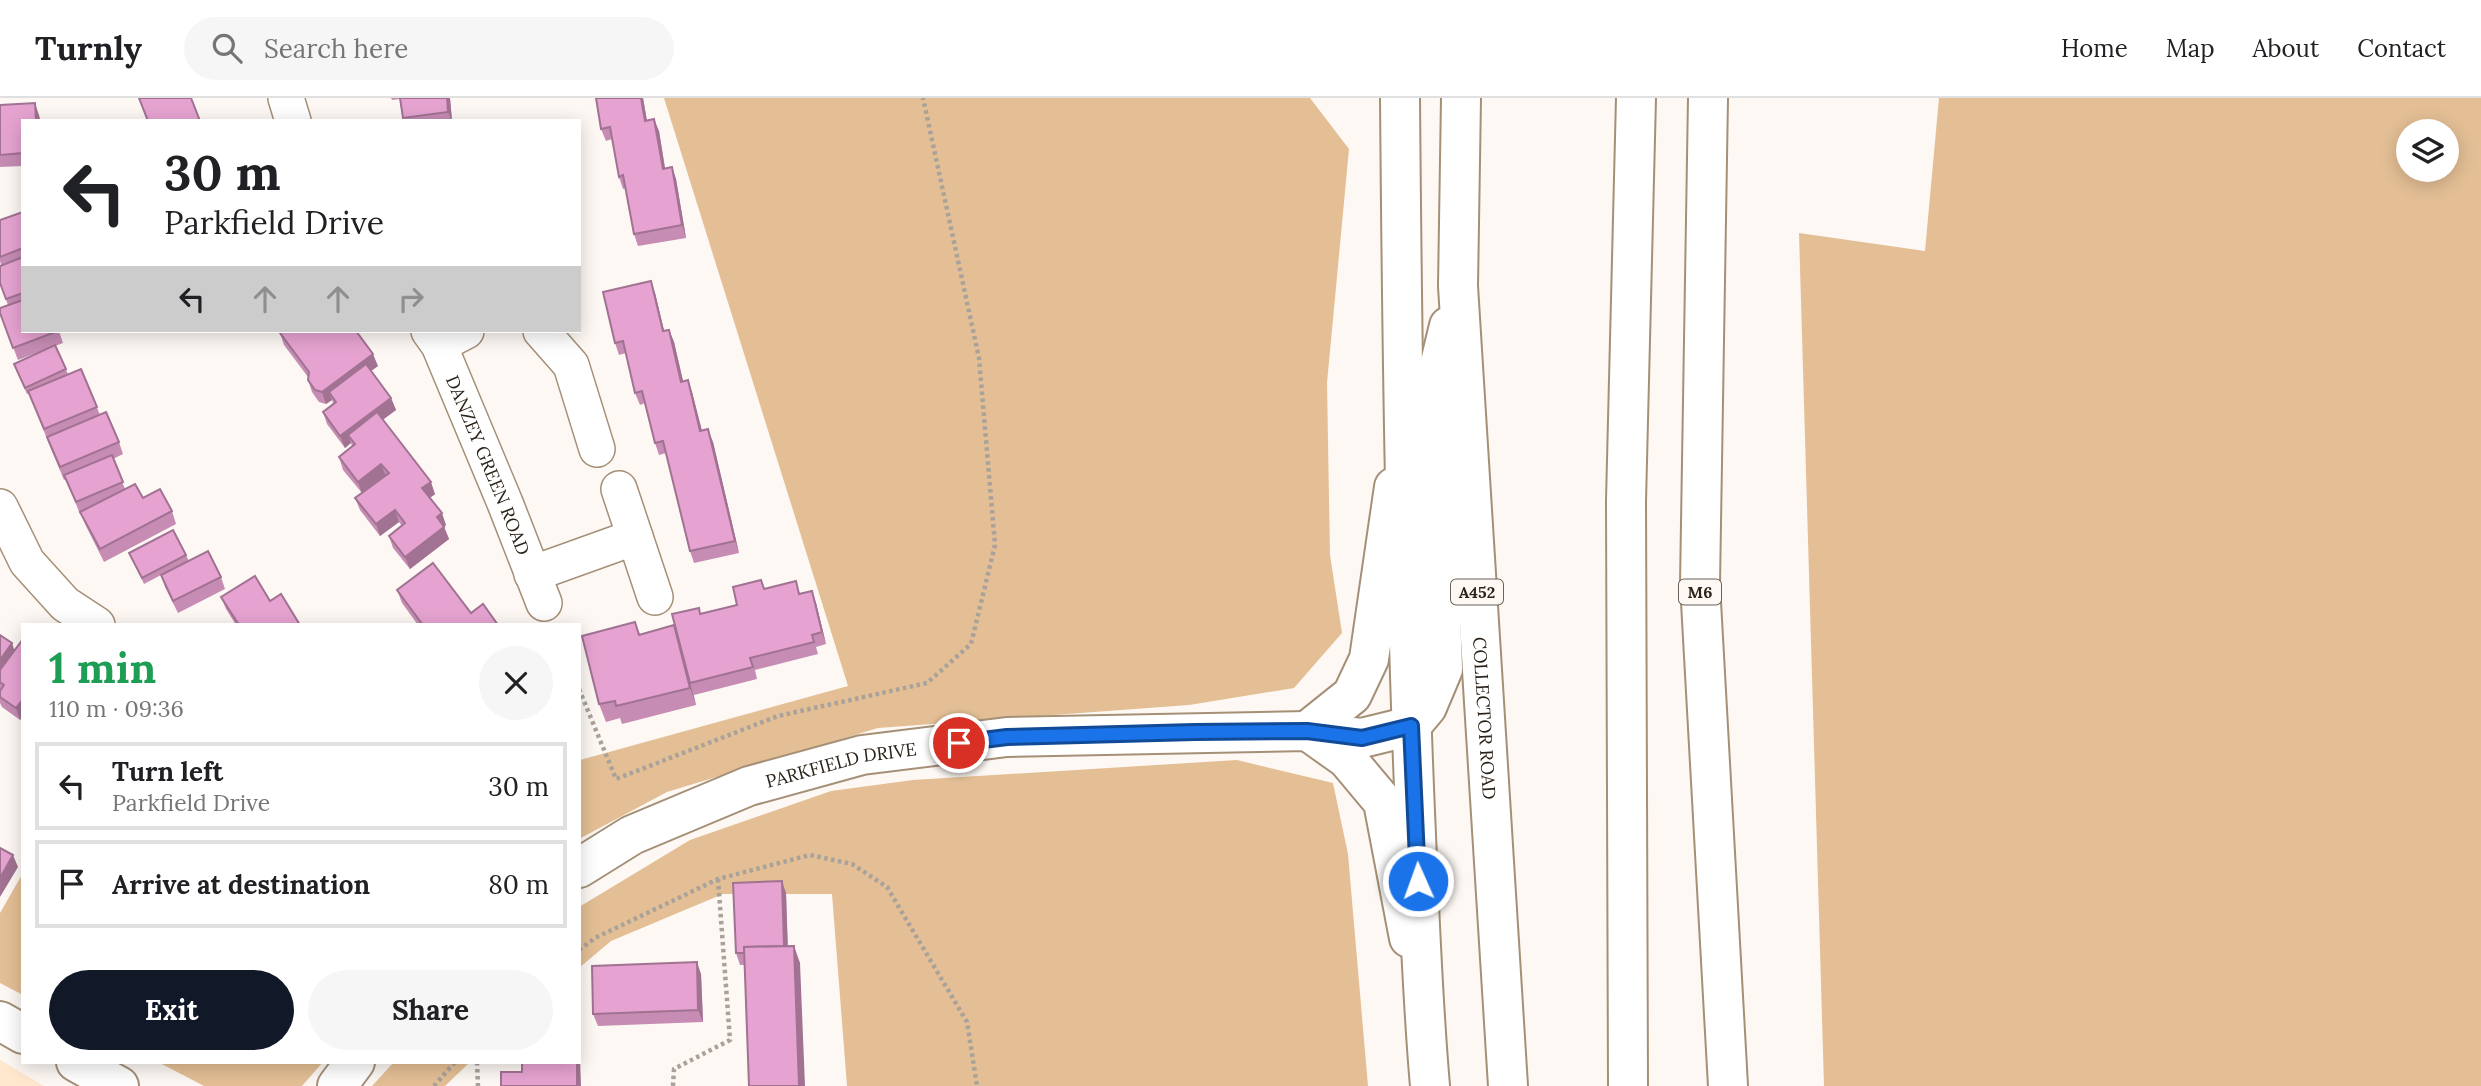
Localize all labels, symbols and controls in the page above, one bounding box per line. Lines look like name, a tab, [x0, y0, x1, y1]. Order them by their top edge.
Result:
search box	[184, 17, 674, 80]
text: Turnly	[35, 27, 142, 69]
icon: search	[208, 29, 246, 67]
text: Search here	[264, 32, 408, 65]
text: Home	[2061, 33, 2128, 64]
text: Map	[2166, 33, 2215, 64]
text: About	[2253, 33, 2319, 64]
text: Contact	[2357, 33, 2446, 64]
map controls	[2396, 119, 2459, 182]
button: layers	[2396, 119, 2459, 182]
text: 30 m	[164, 141, 281, 203]
icon: left	[49, 147, 140, 238]
text: Parkfield Drive	[164, 202, 384, 243]
icon: left	[173, 280, 211, 318]
icon: ahead	[246, 280, 284, 318]
icon: ahead	[319, 280, 357, 318]
icon: right	[392, 280, 430, 318]
street label: DANZEY GREEN ROAD	[441, 372, 536, 558]
road number: A452	[1451, 579, 1503, 604]
road number: M6	[1679, 579, 1721, 604]
street label: COLLECTOR ROAD	[1468, 636, 1502, 800]
text: 1 min	[49, 641, 156, 695]
button: close	[479, 646, 553, 720]
text: 110 m · 09:36	[49, 694, 184, 723]
pin	[929, 713, 989, 773]
icon: arrive	[940, 724, 978, 762]
street label: PARKFIELD DRIVE	[763, 737, 918, 792]
text: Turn left	[112, 755, 223, 788]
icon: left	[53, 767, 91, 805]
text: 30 m	[488, 770, 549, 803]
text: Parkfield Drive	[112, 788, 270, 817]
position arrow	[1381, 844, 1455, 918]
icon: arrive	[53, 865, 91, 903]
text: Arrive at destination	[112, 868, 370, 901]
text: 80 m	[488, 868, 549, 901]
button: Exit	[49, 970, 294, 1050]
button: Share	[308, 970, 553, 1050]

